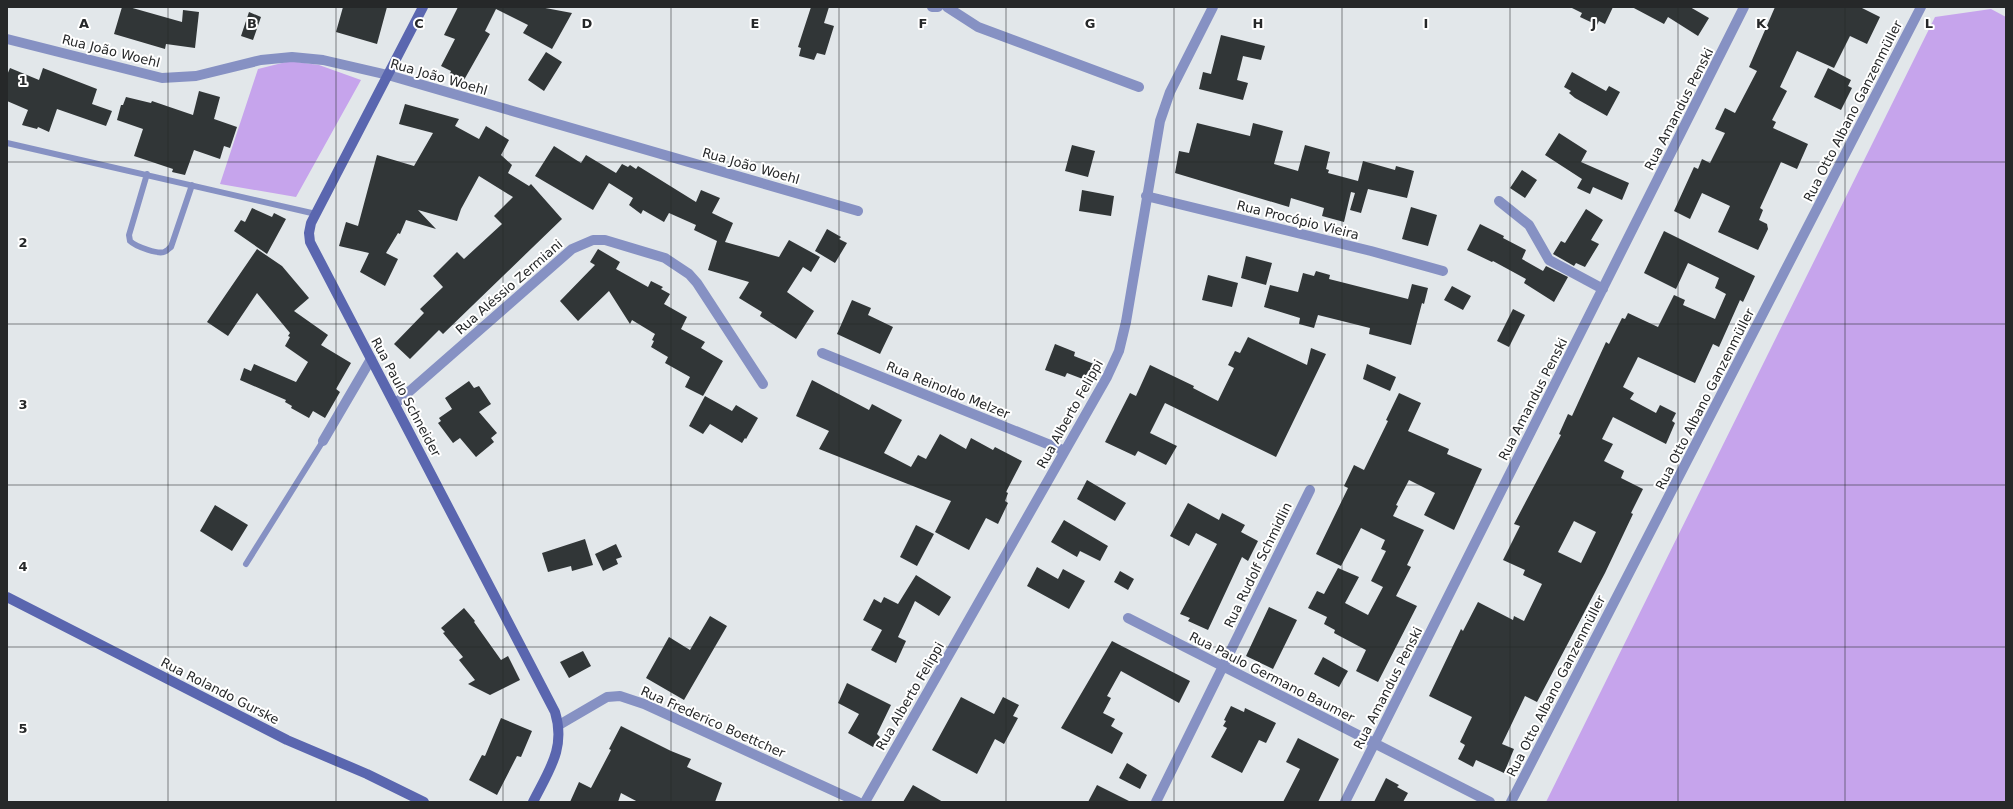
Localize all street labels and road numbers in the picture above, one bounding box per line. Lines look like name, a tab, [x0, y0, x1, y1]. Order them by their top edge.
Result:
street label: Rua Otto Albano Ganzenmüller	[1801, 17, 1906, 204]
street label: Rua João Woehl	[60, 32, 162, 70]
street label: Rua Amandus Penski	[1642, 45, 1716, 173]
street label: Rua João Woehl	[389, 56, 489, 98]
street label: Rua João Woehl	[701, 145, 801, 187]
street label: Rua Procópio Vieira	[1235, 198, 1361, 242]
street label: Rua Aléssio Zermiani	[453, 237, 565, 337]
street label: Rua Otto Albano Ganzenmüller	[1653, 305, 1758, 492]
street label: Rua Paulo Schneider	[368, 335, 444, 460]
street label: Rua Amandus Penski	[1496, 335, 1570, 463]
street label: Rua Alberto Felippi	[1034, 357, 1106, 471]
street label: Rua Reinoldo Melzer	[884, 358, 1013, 422]
street label: Rua Rudolf Schmidlin	[1221, 500, 1295, 630]
street label: Rua Otto Albano Ganzenmüller	[1504, 592, 1609, 779]
street label: Rua Amandus Penski	[1351, 624, 1425, 752]
street label: Rua Paulo Germano Baumer	[1187, 629, 1358, 726]
street label: Rua Alberto Felippi	[873, 639, 947, 753]
street label: Rua Rolando Gurske	[158, 655, 282, 727]
street label: Rua Frederico Boettcher	[638, 683, 788, 761]

